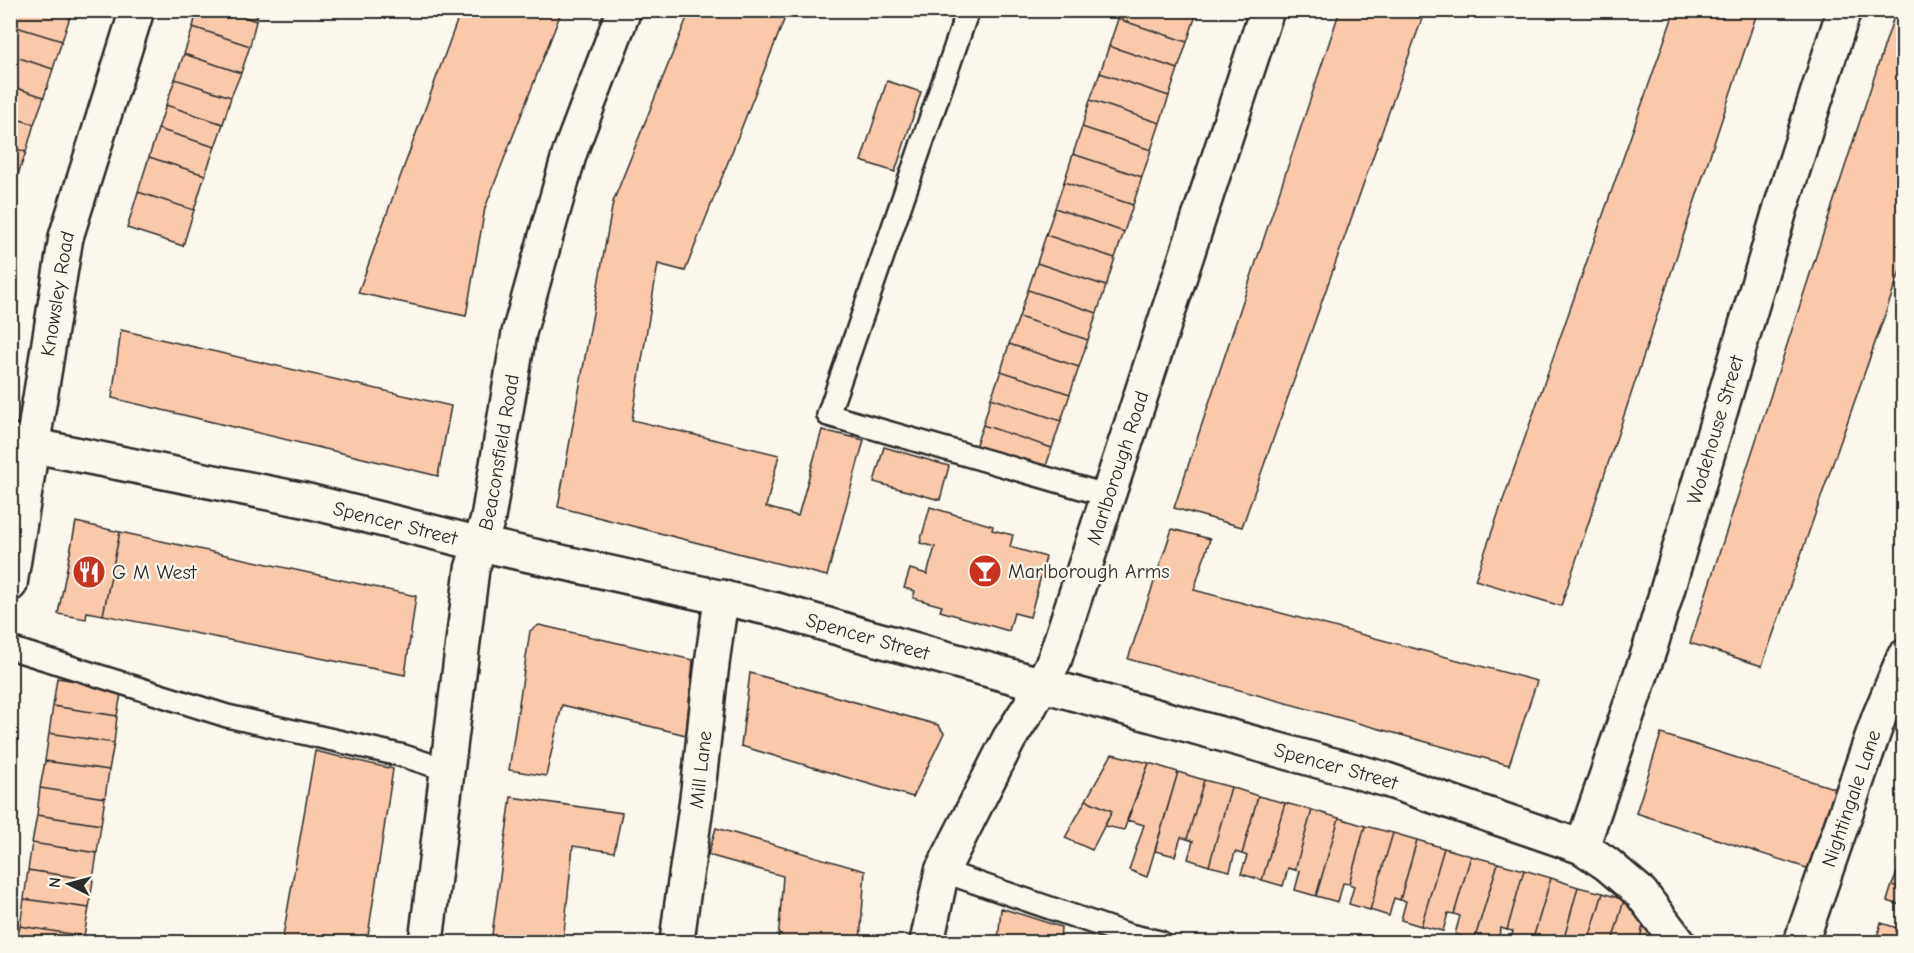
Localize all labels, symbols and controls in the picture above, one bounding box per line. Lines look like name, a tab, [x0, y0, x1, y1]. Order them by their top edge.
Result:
street label: Knowsley Road	[36, 228, 79, 358]
street label: Wodehouse Street	[1682, 351, 1749, 507]
street label: Beaconsfield Road	[474, 373, 524, 533]
street label: Marlborough Road	[1082, 388, 1154, 548]
street label: Spencer Street	[331, 497, 461, 550]
bar icon: Marlborough Arms	[967, 553, 1003, 589]
restaurant icon: G M West	[71, 554, 107, 590]
place label: Marlborough Arms	[1008, 560, 1170, 583]
place label: G M West	[112, 561, 198, 584]
street label: Spencer Street	[803, 608, 933, 665]
street label: Nightingale Lane	[1817, 727, 1886, 870]
street label: Mill Lane	[685, 730, 716, 810]
street label: Spencer Street	[1272, 738, 1402, 795]
north arrow	[39, 854, 99, 914]
text: N	[46, 876, 65, 889]

